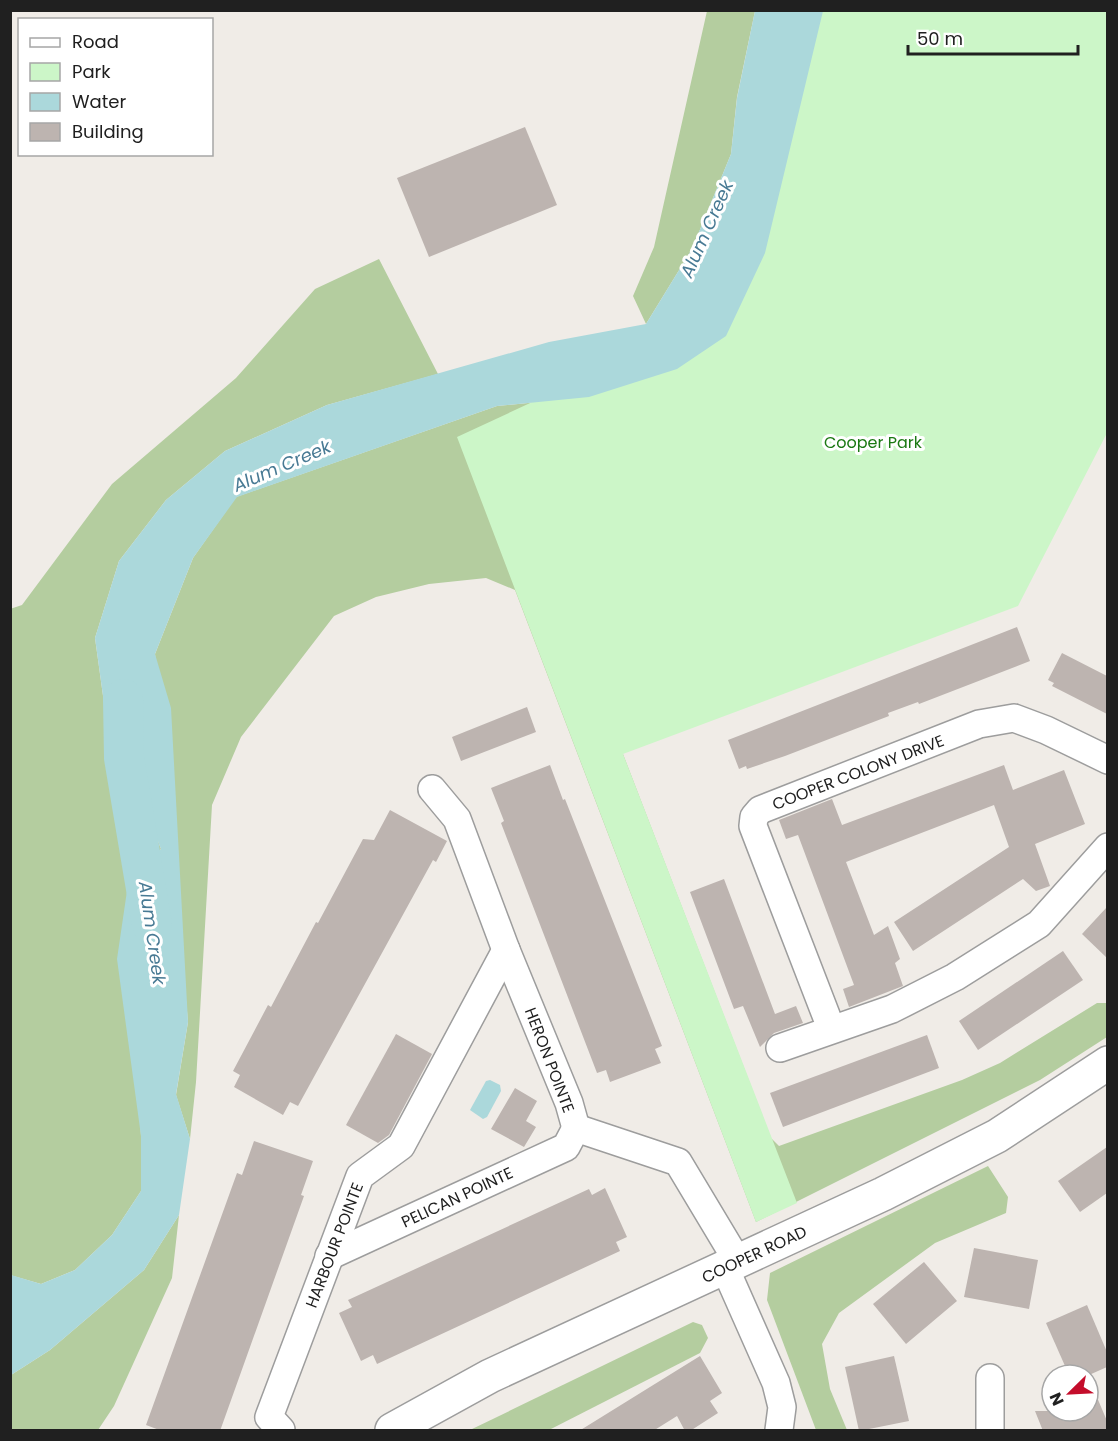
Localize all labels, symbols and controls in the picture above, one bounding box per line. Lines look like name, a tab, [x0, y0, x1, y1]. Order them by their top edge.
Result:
legend	[18, 18, 213, 156]
scale bar	[908, 18, 1078, 56]
text: 50 m	[917, 26, 963, 51]
text: Road	[72, 29, 119, 54]
text: Park	[72, 59, 111, 84]
text: Water	[72, 89, 126, 114]
text: Building	[72, 119, 144, 144]
water label: Alum Creek	[674, 175, 739, 282]
park label: Cooper Park	[824, 431, 923, 454]
water label: Alum Creek	[228, 433, 335, 498]
street label: COOPER COLONY DRIVE	[769, 729, 947, 816]
water label: Alum Creek	[133, 879, 172, 987]
street label: HERON POINTE	[519, 1004, 580, 1116]
street label: PELICAN POINTE	[398, 1161, 517, 1233]
street label: HARBOUR POINTE	[300, 1179, 369, 1311]
street label: COOPER ROAD	[698, 1220, 810, 1289]
north arrow	[1040, 1363, 1100, 1423]
text: N	[1044, 1389, 1070, 1409]

